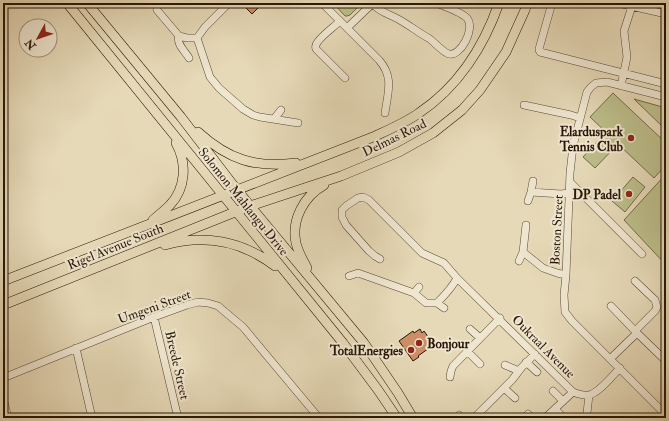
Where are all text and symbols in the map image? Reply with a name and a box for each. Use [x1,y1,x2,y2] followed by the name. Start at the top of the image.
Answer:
[18,18,58,58] north arrow
[22,35,40,53] text: N
[360,115,430,160] street label: Delmas Road
[559,124,624,155] place label: Elarduspark Tennis Club
[626,133,636,143] marker: Elarduspark Tennis Club
[195,144,292,259] street label: Solomon Mahlangu Drive
[572,187,622,203] place label: DP Padel
[624,189,634,199] marker: DP Padel
[547,194,567,266] street label: Boston Street
[65,220,166,273] street label: Rigel Avenue South
[116,286,193,328] street label: Umgeni Street
[508,312,579,382] street label: Oukraal Avenue
[161,329,193,401] street label: Breede Street
[427,336,470,352] place label: Bonjour
[414,338,424,348] marker: Bonjour
[329,343,404,360] place label: TotalEnergies
[406,345,416,355] marker: TotalEnergies

